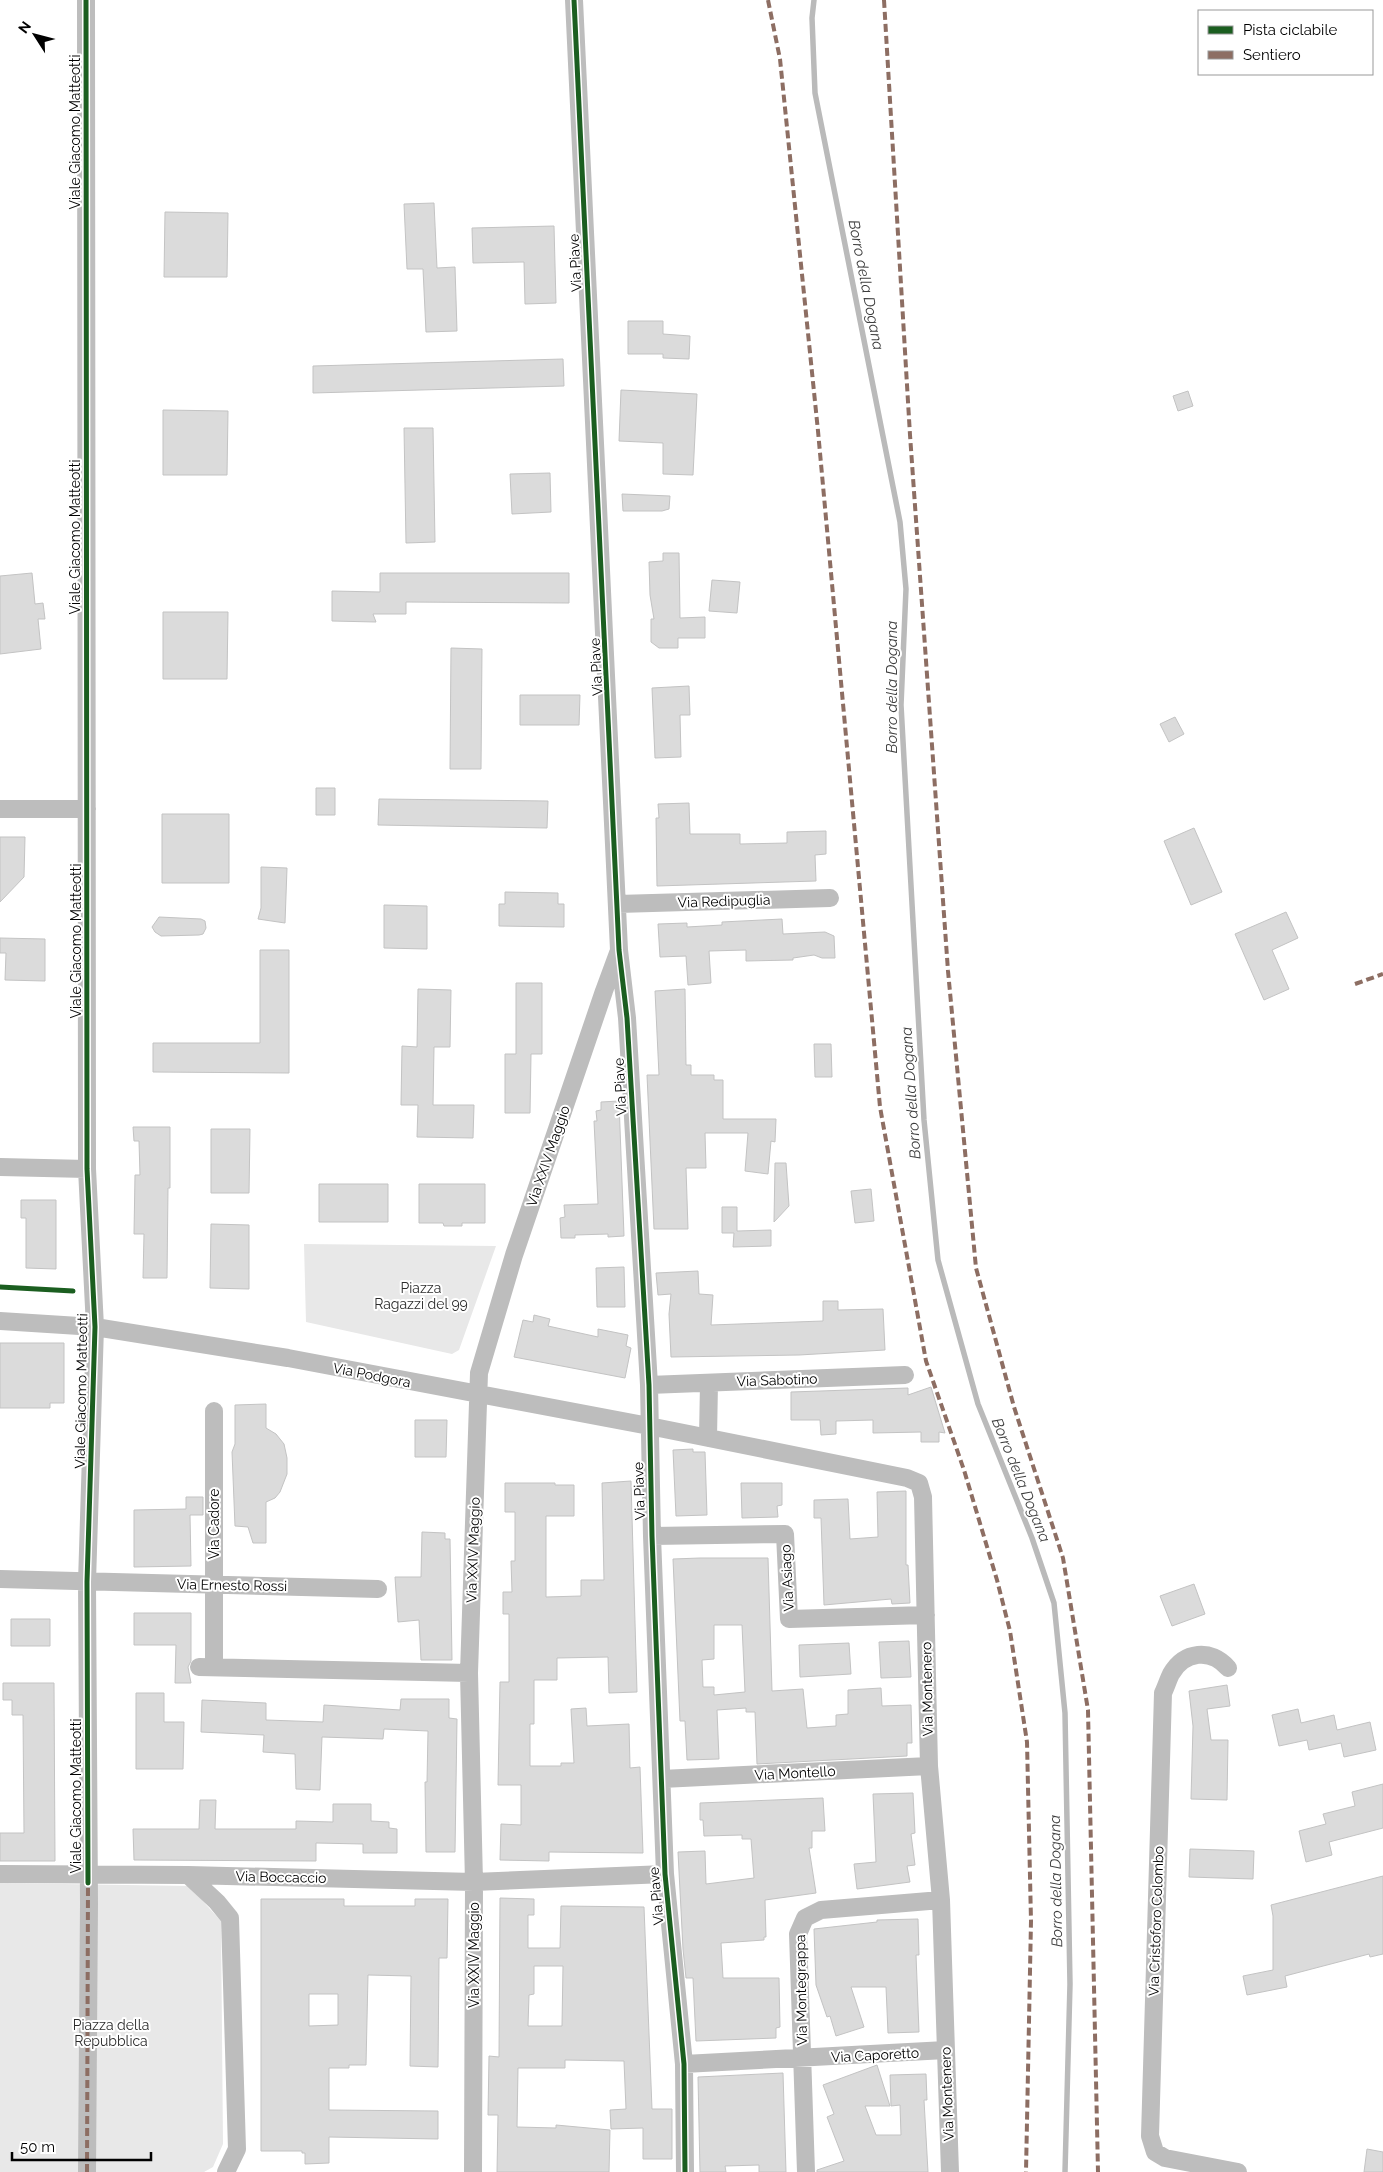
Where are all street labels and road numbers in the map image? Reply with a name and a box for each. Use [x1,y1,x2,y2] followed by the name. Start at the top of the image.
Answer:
[67,54,83,210] street label: Viale Giacomo Matteotti
[565,233,585,293] street label: Via Piave
[67,459,83,615] street label: Viale Giacomo Matteotti
[586,637,606,697] street label: Via Piave
[68,863,84,1019] street label: Viale Giacomo Matteotti
[677,891,771,911] street label: Via Redipuglia
[610,1057,630,1117] street label: Via Piave
[523,1103,573,1209] street label: Via XXIV Maggio
[72,1313,90,1469] street label: Viale Giacomo Matteotti
[332,1360,412,1390] street label: Via Podgora
[736,1371,818,1389] street label: Via Sabotino
[630,1462,648,1520] street label: Via Piave
[206,1489,222,1559] street label: Via Cadore
[463,1497,483,1603] street label: Via XXIV Maggio
[777,1544,797,1612] street label: Via Asiago
[177,1576,287,1594] street label: Via Ernesto Rossi
[918,1642,936,1736] street label: Via Montenero
[68,1718,84,1874] street label: Viale Giacomo Matteotti
[754,1763,836,1783] street label: Via Montello
[1145,1846,1167,1996] street label: Via Cristoforo Colombo
[645,1866,667,1926] street label: Via Piave
[235,1868,327,1886] street label: Via Boccaccio
[466,1902,482,2008] street label: Via XXIV Maggio
[792,1934,810,2046] street label: Via Montegrappa
[830,2045,920,2065] street label: Via Caporetto
[937,2046,957,2142] street label: Via Montenero

